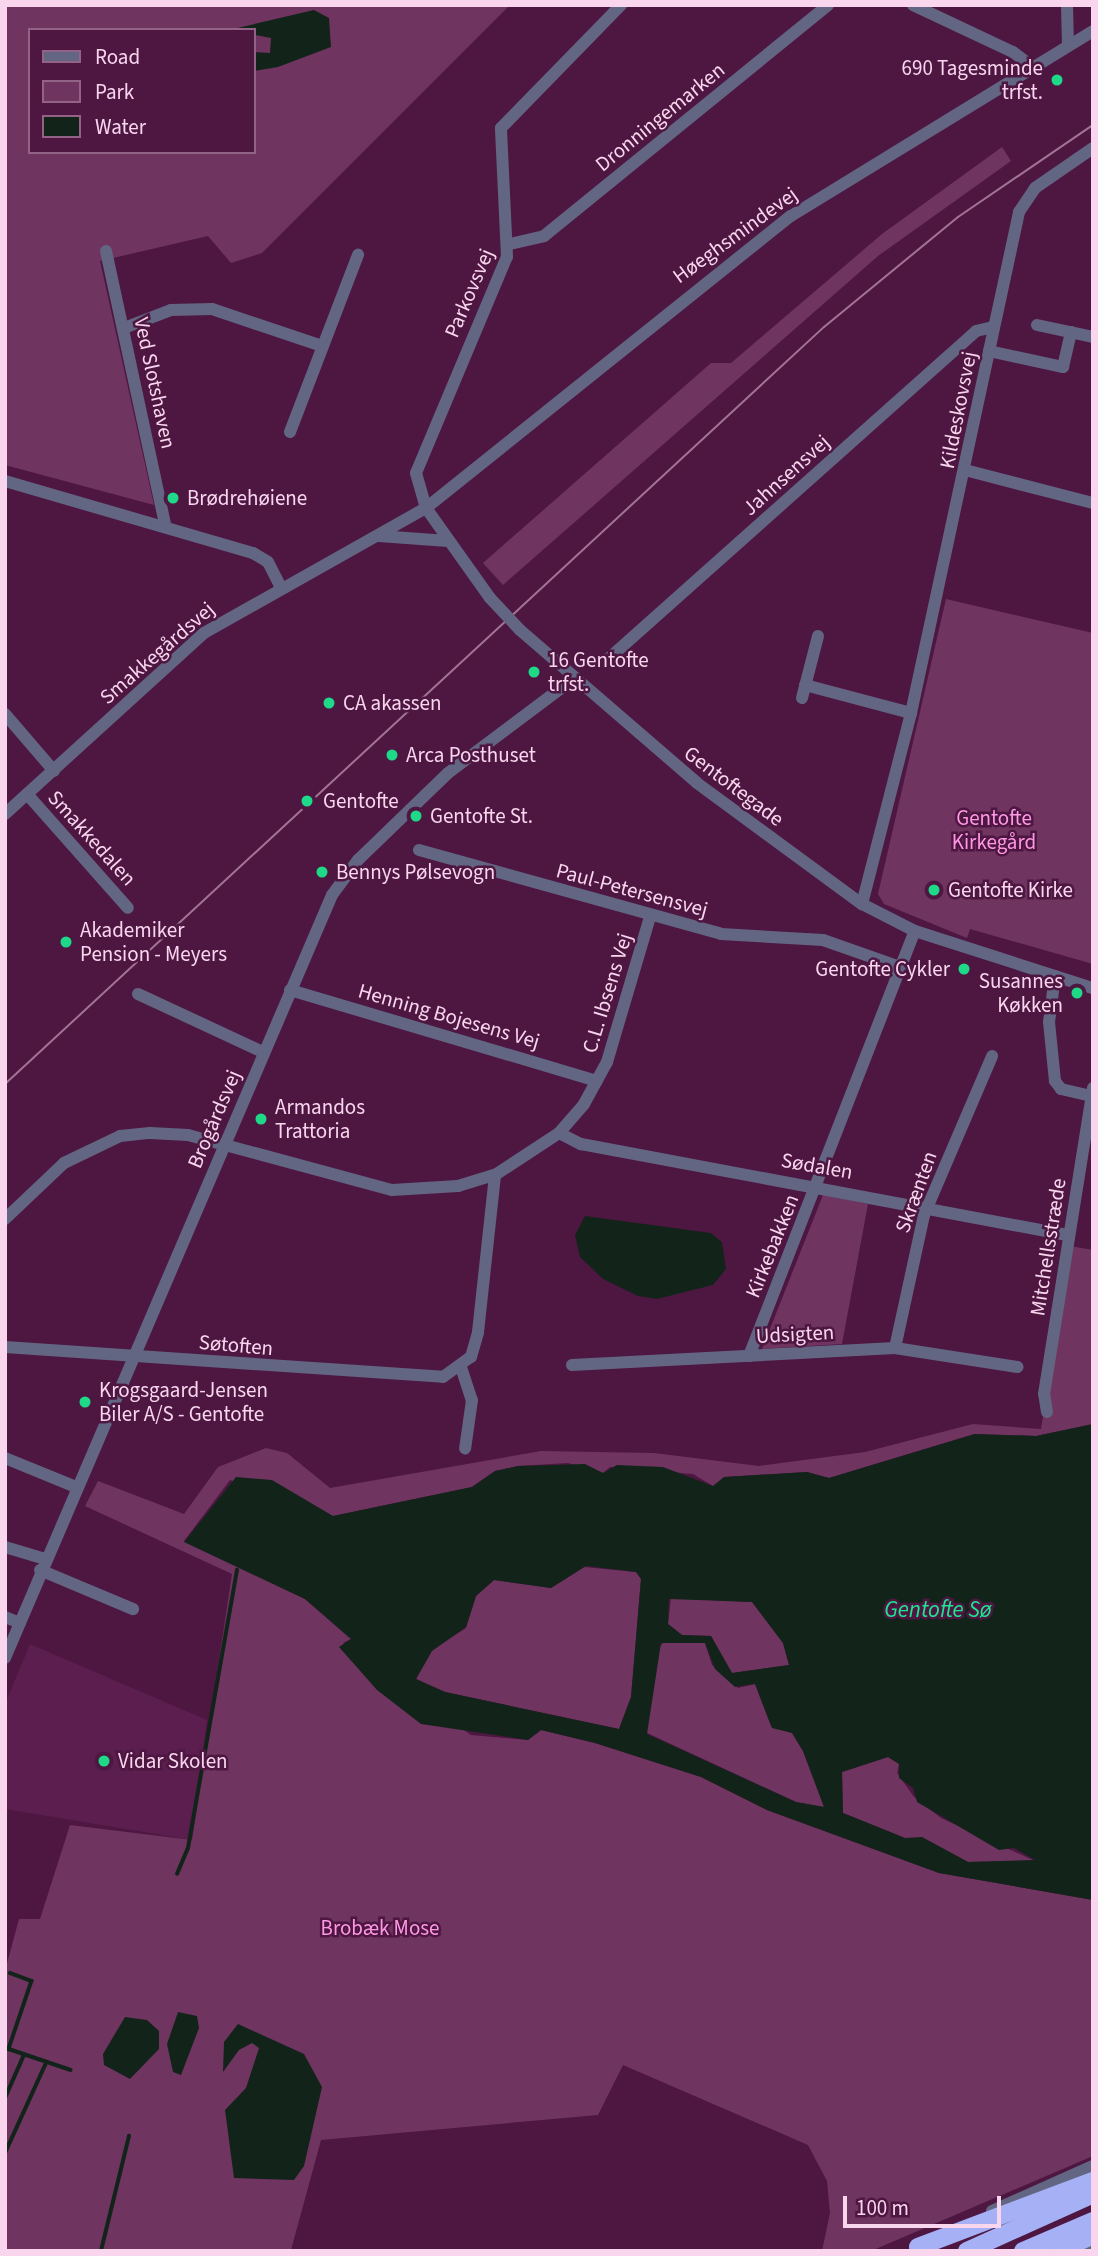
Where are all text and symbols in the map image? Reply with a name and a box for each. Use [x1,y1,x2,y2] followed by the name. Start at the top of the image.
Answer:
[28,28,256,154] legend
[95,42,140,72] text: Road
[902,55,1043,105] place label: 690 Tagesminde trfst.
[590,57,730,177] street label: Dronningemarken
[1049,72,1065,88] marker: 690 Tagesminde trfst.
[95,77,134,107] text: Park
[95,112,146,142] text: Water
[668,181,802,289] street label: Høeghsmindevej
[439,245,499,341] street label: Parkovsvej
[129,315,181,451] street label: Ved Slotshaven
[934,349,982,471] street label: Kildeskovsvej
[737,429,835,521] street label: Jahnsensvej
[187,485,307,511] place label: Brødrehøiene
[165,490,181,506] marker: Brødrehøiene
[95,596,219,710] street label: Smakkegårdsvej
[548,647,649,697] place label: 16 Gentofte trfst.
[526,664,542,680] marker: 16 Gentofte trfst.
[343,690,441,716] place label: CA akassen
[321,695,337,711] marker: CA akassen
[679,740,789,832] street label: Gentoftegade
[406,742,536,768] place label: Arca Posthuset
[384,747,400,763] marker: Arca Posthuset
[43,785,141,891] street label: Smakkedalen
[323,788,399,814] place label: Gentofte
[297,791,317,811] marker: Gentofte
[430,803,533,829] place label: Gentofte St.
[952,805,1036,855] park label: Gentofte Kirkegård
[408,808,424,824] marker: Gentofte St.
[554,858,710,922] street label: Paul-Petersensvej
[336,859,495,885] place label: Bennys Pølsevogn
[314,864,330,880] marker: Bennys Pølsevogn
[948,877,1073,903] place label: Gentofte Kirke
[926,882,942,898] marker: Gentofte Kirke
[80,917,227,967] place label: Akademiker Pension - Meyers
[577,930,637,1056] street label: C.L. Ibsens Vej
[58,934,74,950] marker: Akademiker Pension - Meyers
[815,956,950,982] place label: Gentofte Cykler
[956,961,972,977] marker: Gentofte Cykler
[979,968,1063,1018] place label: Susannes Køkken
[355,978,543,1054] street label: Henning Bojesens Vej
[1069,985,1085,1001] marker: Susannes Køkken
[182,1066,246,1172] street label: Brogårdsvej
[275,1094,365,1144] place label: Armandos Trattoria
[253,1111,269,1127] marker: Armandos Trattoria
[779,1147,855,1185] street label: Sødalen
[890,1148,942,1236] street label: Skrænten
[1025,1176,1071,1318] street label: Mitchellsstræde
[740,1191,804,1301] street label: Kirkebakken
[755,1319,835,1349] street label: Udsigten
[198,1329,274,1361] street label: Søtoften
[99,1377,268,1427] place label: Krogsgaard-Jensen Biler A/S - Gentofte
[77,1394,93,1410] marker: Krogsgaard-Jensen Biler A/S - Gentofte
[884,1596,992,1624] water label: Gentofte Sø
[118,1748,228,1774] place label: Vidar Skolen
[96,1753,112,1769] marker: Vidar Skolen
[321,1915,439,1941] park label: Brobæk Mose
[846,2182,1004,2226] scale bar
[856,2193,909,2223] text: 100 m

